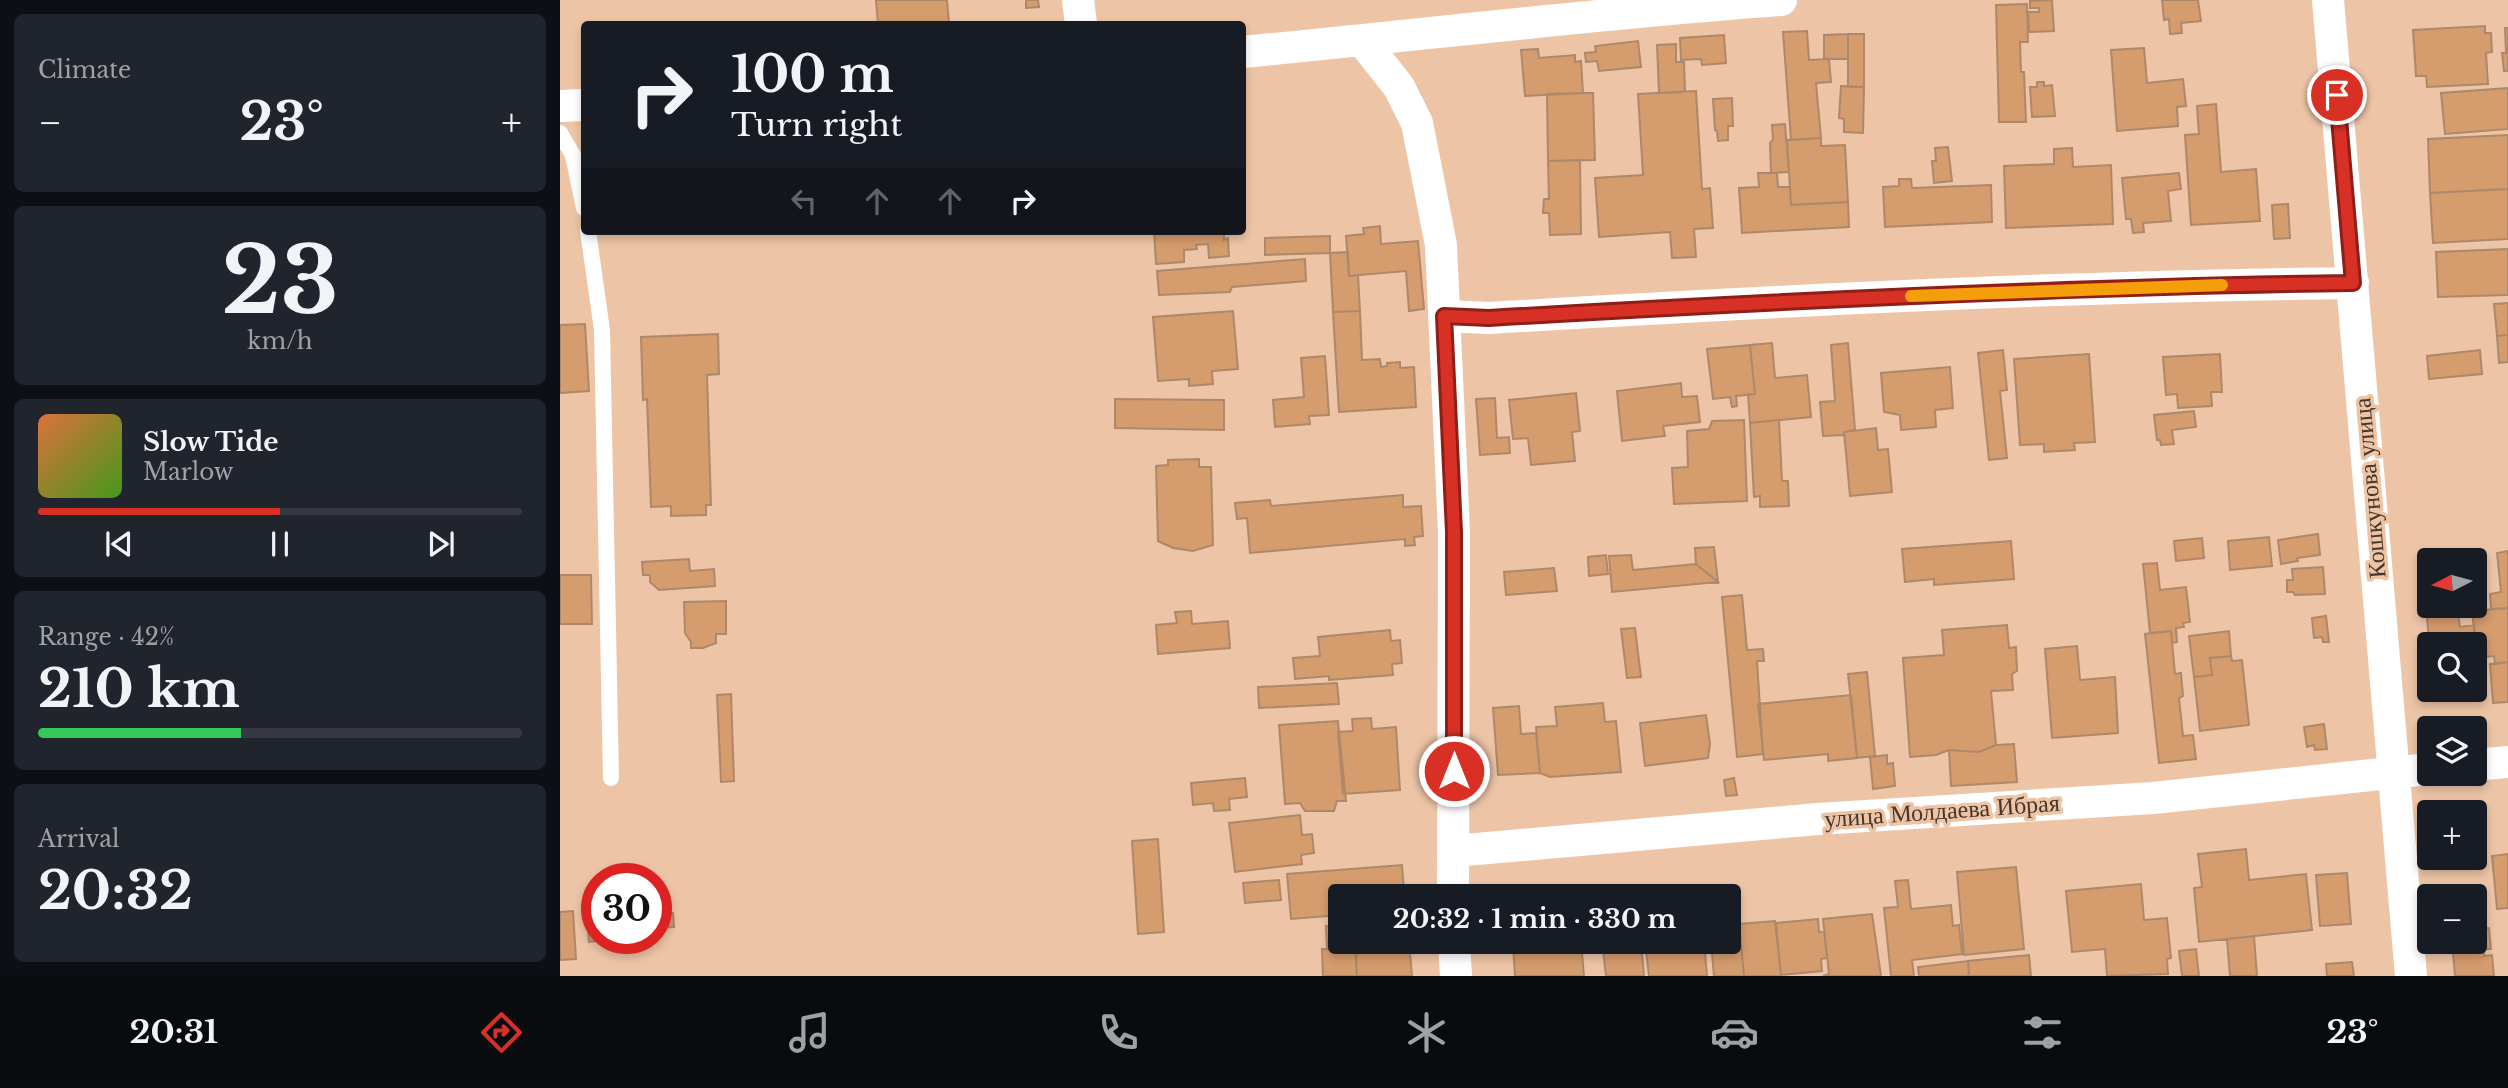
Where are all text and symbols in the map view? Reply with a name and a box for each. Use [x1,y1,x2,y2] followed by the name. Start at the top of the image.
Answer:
[731,44,894,105] text: 100 m
[616,49,707,140] icon: right
[38,56,131,84] text: Climate
[2307,65,2367,125] pin
[2318,76,2356,114] icon: arrive
[239,90,324,154] text: 23°
[38,99,62,146] text: −
[501,99,522,146] text: +
[731,105,902,145] text: Turn right
[785,182,823,220] icon: left
[858,182,896,220] icon: ahead
[931,182,969,220] icon: ahead
[1004,182,1042,220] icon: right
[221,225,339,338] text: 23
[247,327,313,355] text: km/h
[2347,396,2392,580] street label: Кошкунова улица
[143,426,279,458] text: Slow Tide
[143,458,233,486] text: Marlow
[100,525,138,563] icon: previous
[261,525,299,563] icon: pause
[422,525,460,563] icon: next
[2417,548,2487,618] north arrow
[2417,548,2487,954] map controls
[38,623,174,651] text: Range · 42%
[2417,632,2487,702] button: search
[38,657,240,721] text: 210 km
[2417,716,2487,786] button: layers
[1417,734,1491,808] position arrow
[1823,788,2061,833] street label: улица Молдаева Ибрая
[2417,800,2487,870] button: +
[38,825,119,853] text: Arrival
[38,859,193,923] text: 20:32
[581,863,672,954] speed limit sign: 30
[2417,884,2487,954] button: −
[1393,903,1676,935] text: 20:32 · 1 min · 330 m
[477,1008,526,1057] icon: directions
[785,1008,834,1057] icon: music
[1094,1008,1143,1057] icon: phone
[1402,1008,1451,1057] icon: climate
[1710,1008,1759,1057] icon: car
[2018,1008,2067,1057] icon: filters
[130,1012,218,1052] text: 20:31
[2326,1012,2378,1052] text: 23°

